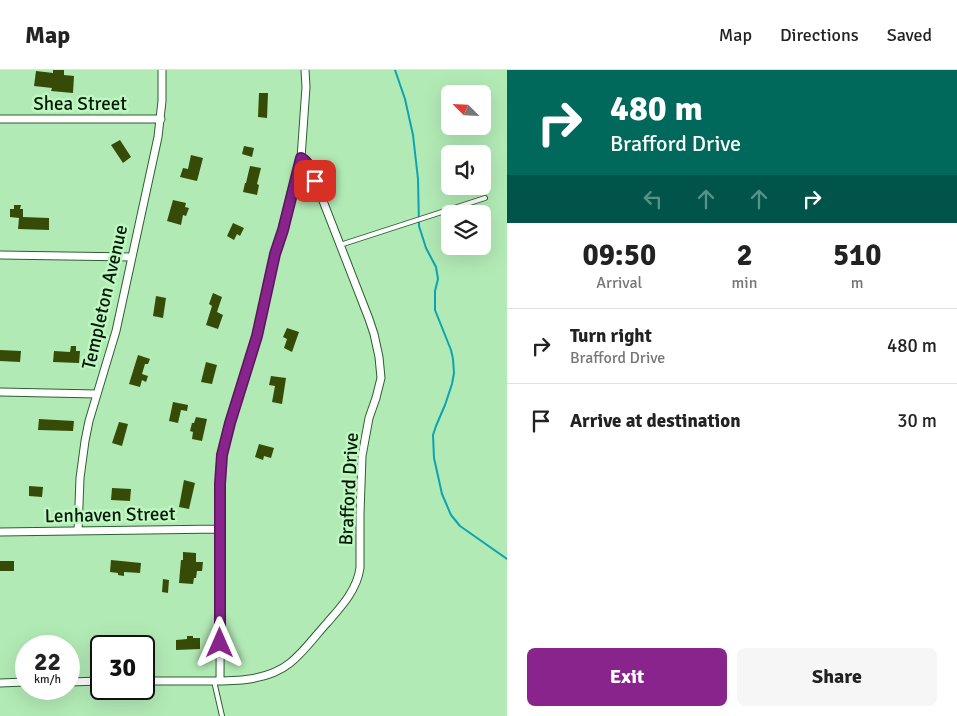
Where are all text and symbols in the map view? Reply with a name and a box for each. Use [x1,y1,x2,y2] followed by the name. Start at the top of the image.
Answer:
[25,20,70,50] text: Map
[719,24,752,46] text: Map
[780,24,859,46] text: Directions
[887,24,932,46] text: Saved
[441,85,491,135] north arrow
[441,85,491,255] map controls
[610,87,703,130] text: 480 m
[527,90,592,155] icon: right
[33,92,127,116] street label: Shea Street
[610,130,741,157] text: Brafford Drive
[441,145,491,195] button: sound
[294,160,336,202] pin
[301,167,329,195] icon: arrive
[639,185,667,213] icon: left
[692,185,720,213] icon: ahead
[745,185,773,213] icon: ahead
[798,185,826,213] icon: right
[441,205,491,255] button: layers
[77,223,133,372] street label: Templeton Avenue
[582,237,656,274] text: 09:50
[736,237,753,274] text: 2
[833,237,881,274] text: 510
[596,273,642,293] text: Arrival
[732,273,757,293] text: min
[851,273,864,293] text: m
[570,324,652,348] text: Turn right
[527,332,555,360] icon: right
[887,334,937,358] text: 480 m
[570,348,665,368] text: Brafford Drive
[527,407,555,435] icon: arrive
[570,409,741,433] text: Arrive at destination
[897,409,937,433] text: 30 m
[334,432,364,546] street label: Brafford Drive
[44,502,176,528] street label: Lenhaven Street
[193,616,245,668] position arrow
[90,635,155,700] speed limit sign: 30
[34,646,61,677] text: 22
[527,648,727,706] button: Exit
[737,648,937,706] button: Share
[34,672,61,687] text: km/h

